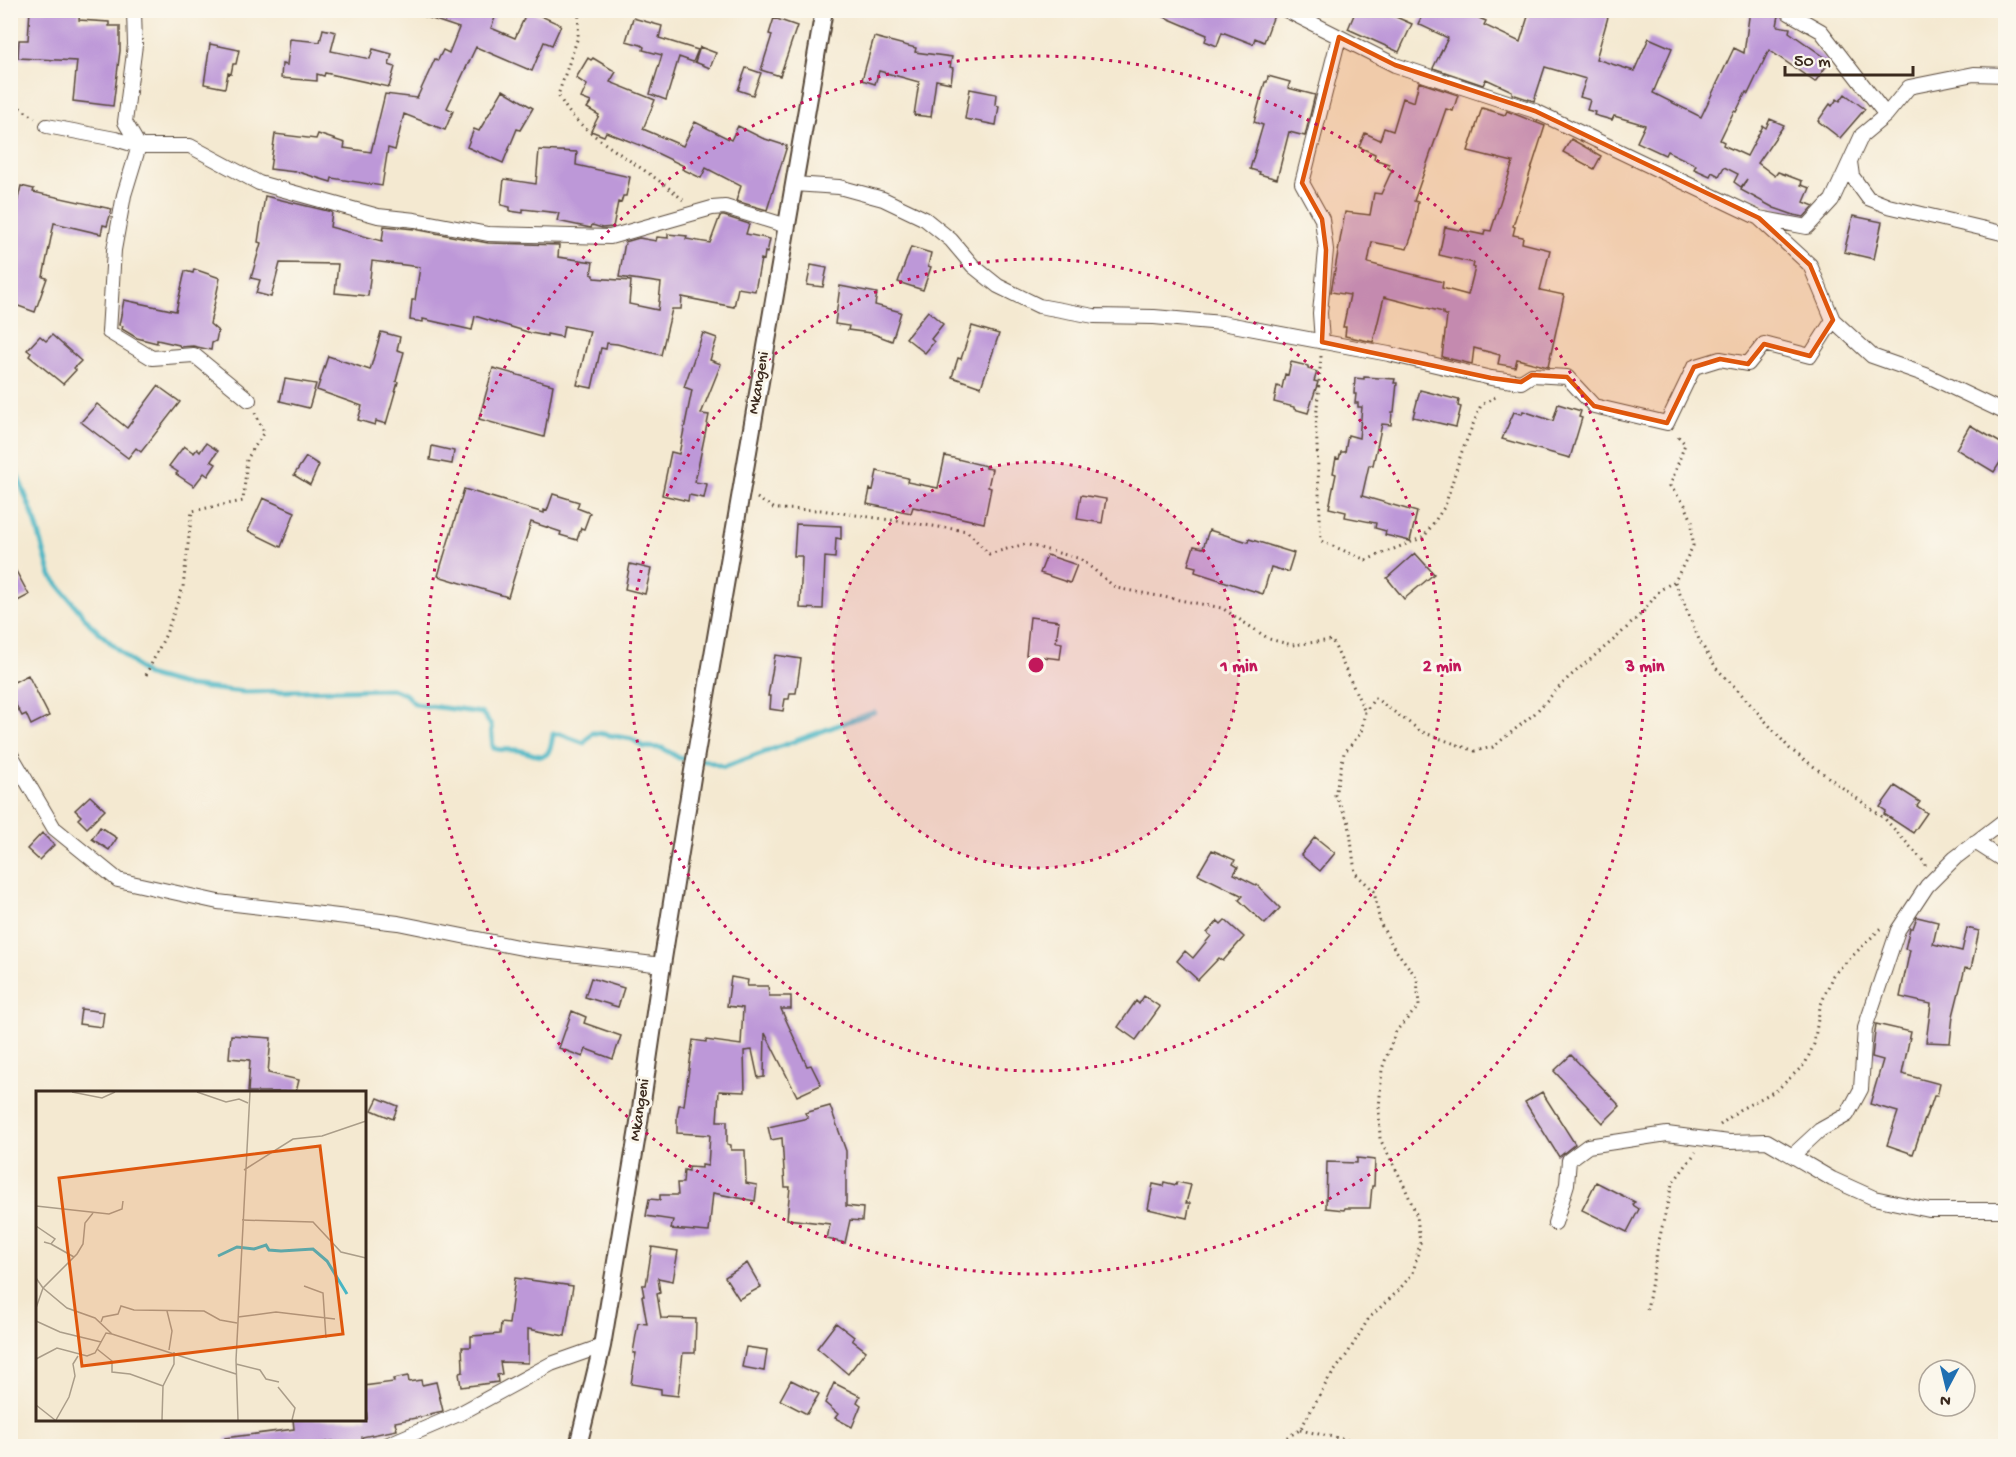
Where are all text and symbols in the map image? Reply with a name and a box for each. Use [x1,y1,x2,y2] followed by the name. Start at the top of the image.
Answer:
[1785,39,1912,77] scale bar
[1794,52,1831,73] text: 50 m
[745,350,775,416] street label: Mkangeni
[1026,655,1046,675] centre of rings
[1220,657,1258,678] text: 1 min
[1423,657,1462,678] text: 2 min
[1625,657,1665,678] text: 3 min
[627,1077,655,1143] street label: Mkangeni
[36,1091,366,1421] inset map
[1917,1358,1977,1418] north arrow
[1939,1389,1952,1409] text: N

